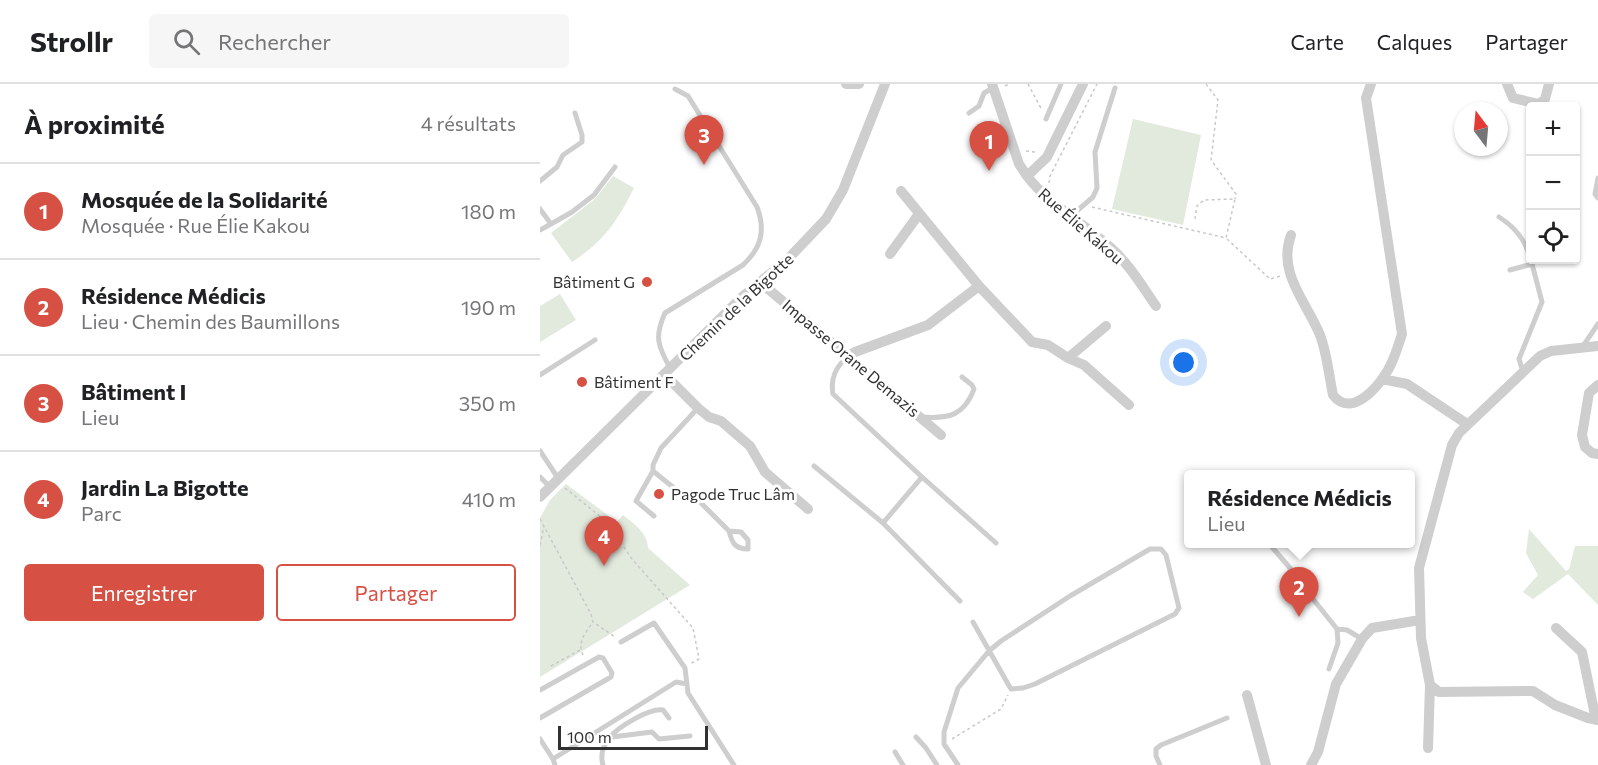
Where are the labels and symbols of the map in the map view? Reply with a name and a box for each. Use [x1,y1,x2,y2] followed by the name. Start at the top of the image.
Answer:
[1454,102,1508,156] north arrow
[684,116,724,165] pin: 3
[970,122,1008,171] pin: 1
[1035,184,1128,268] street label: Rue Élie Kakou
[675,249,797,364] street label: Chemin de la Bigotte
[553,272,635,291] place label: Bâtiment G
[640,275,654,289] marker: Bâtiment G
[779,295,924,420] street label: Impasse Orane Demazis
[1169,348,1198,377] your location
[594,372,674,391] place label: Bâtiment F
[575,375,589,389] marker: Bâtiment F
[671,484,795,503] place label: Pagode Truc Lâm
[652,487,666,501] marker: Pagode Truc Lâm
[584,516,624,566] pin: 4
[1280,568,1318,617] pin: 2
[558,723,708,750] scale bar

